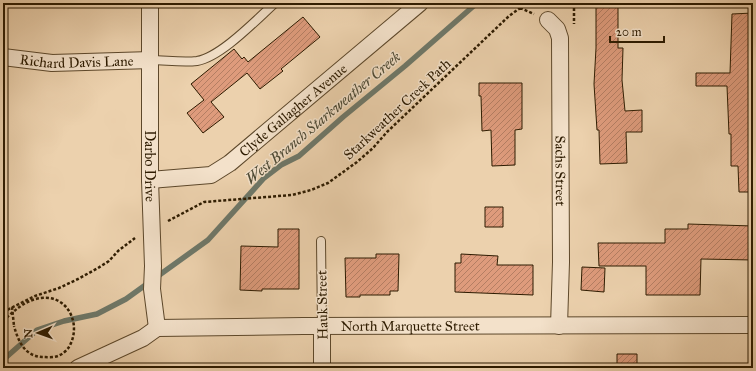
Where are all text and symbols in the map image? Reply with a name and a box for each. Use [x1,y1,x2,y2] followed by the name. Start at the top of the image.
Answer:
[610,18,664,44] scale bar
[616,25,642,39] text: 20 m
[242,48,404,188] water label: West Branch Starkweather Creek
[19,51,134,72] street label: Richard Davis Lane
[340,55,455,163] street label: Starkweather Creek Path
[236,60,351,161] street label: Clyde Gallagher Avenue
[141,130,159,202] street label: Darbo Drive
[551,135,569,206] street label: Sachs Street
[313,270,332,340] street label: Hauk Street
[18,313,58,353] north arrow
[341,318,480,336] street label: North Marquette Street
[22,328,35,338] text: N

